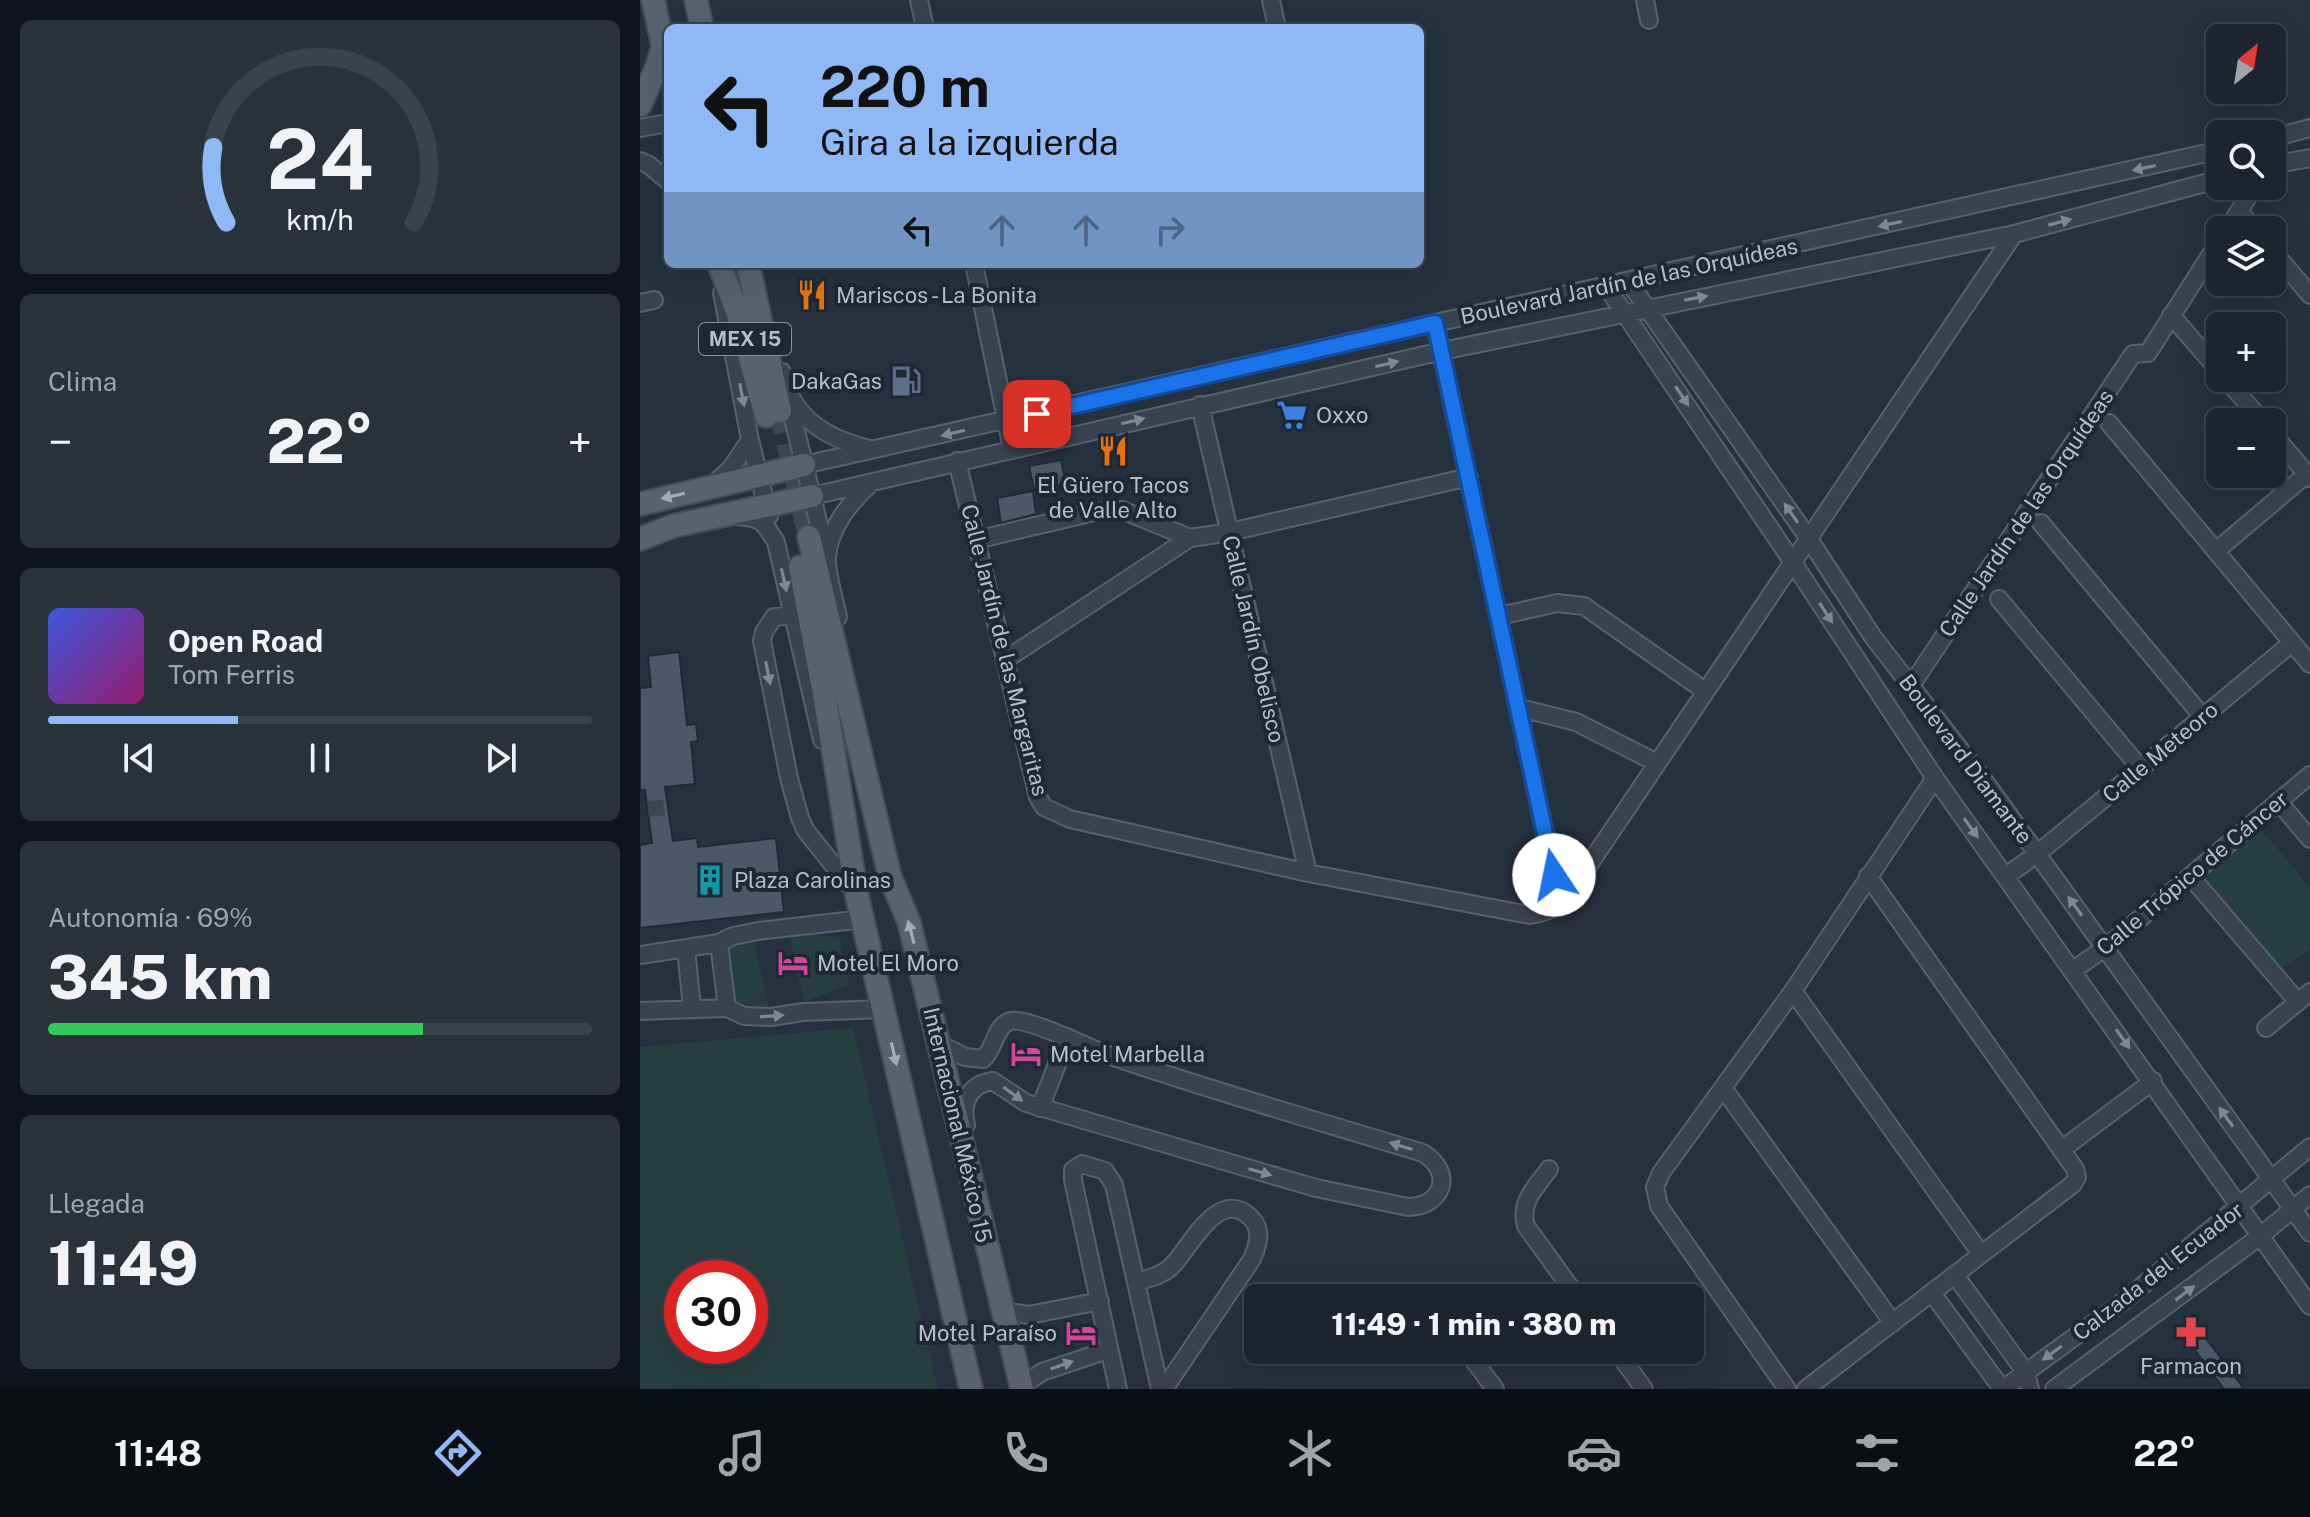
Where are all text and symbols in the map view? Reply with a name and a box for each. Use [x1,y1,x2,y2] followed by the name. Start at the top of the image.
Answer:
[2206,24,2286,104] north arrow
[2206,24,2286,488] map controls
[820,54,990,120] text: 220 m
[688,56,792,160] icon: left
[266,109,374,207] text: 24
[2206,120,2286,200] button: search
[820,121,1119,163] text: Gira a la izquierda
[2131,162,2156,175] one-way arrow
[286,203,354,236] text: km/h
[896,208,940,252] icon: left
[980,208,1024,252] icon: ahead
[1064,208,1108,252] icon: ahead
[1148,208,1192,252] icon: right
[2047,215,2072,227] one-way arrow
[2206,216,2286,296] button: layers
[1877,218,1902,231] one-way arrow
[1458,233,1800,329] street label: Boulevard Jardín de las Orquídeas
[795,278,829,312] restaurant icon: Mariscos - La Bonita
[836,282,1037,308] place label: Mariscos - La Bonita
[1683,291,1708,304] one-way arrow
[2206,312,2286,392] button: +
[699,323,791,355] road number: MEX 15
[1374,357,1399,370] one-way arrow
[889,364,923,398] fuel station icon: DakaGas
[48,366,117,397] text: Clima
[791,368,882,394] place label: DakaGas
[1003,380,1071,448] pin
[737,383,749,408] one-way arrow
[1933,384,2119,642] street label: Calle Jardín de las Orquídeas
[1674,386,1689,407] one-way arrow
[1015,392,1059,436] icon: arrive
[1275,398,1309,432] supermarket icon: Oxxo
[1316,402,1368,428] place label: Oxxo
[266,406,374,477] text: 22°
[2206,408,2286,488] button: −
[1121,414,1146,427] one-way arrow
[48,416,72,468] text: −
[568,416,592,468] text: +
[940,427,965,439] one-way arrow
[1096,434,1130,468] restaurant icon: El Güero Tacos de Valle Alto
[1037,472,1189,523] place label: El Güero Tacos de Valle Alto
[661,490,686,503] one-way arrow
[956,501,1054,799] street label: Calle Jardín de las Margaritas
[1784,503,1799,524] one-way arrow
[1217,533,1291,745] street label: Calle Jardín Obelisco
[778,568,791,593] one-way arrow
[1819,602,1834,623] one-way arrow
[168,623,323,659] text: Open Road
[168,659,295,690] text: Tom Ferris
[762,661,774,686] one-way arrow
[1894,669,2038,849] street label: Boulevard Diamante
[2097,696,2223,808] street label: Calle Meteoro
[117,736,161,780] icon: previous
[298,736,342,780] icon: pause
[479,736,523,780] icon: next
[2091,785,2293,961] street label: Calle Trópico de Cáncer
[1963,818,1978,839] one-way arrow
[1512,833,1596,917] position arrow
[693,863,727,897] building icon: Plaza Carolinas
[734,867,891,893] place label: Plaza Carolinas
[2067,895,2083,916] one-way arrow
[48,902,253,933] text: Autonomía · 69%
[905,920,917,945] one-way arrow
[48,942,272,1013] text: 345 km
[776,946,810,980] hotel icon: Motel El Moro
[817,950,959,976] place label: Motel El Moro
[918,1005,998,1245] street label: Internacional México 15
[760,1009,785,1022] one-way arrow
[2115,1029,2130,1050] one-way arrow
[1009,1037,1043,1071] hotel icon: Motel Marbella
[1050,1041,1205,1067] place label: Motel Marbella
[888,1042,900,1067] one-way arrow
[1003,1086,1023,1102] one-way arrow
[2219,1106,2235,1127] one-way arrow
[1388,1139,1412,1152] one-way arrow
[1249,1166,1273,1179] one-way arrow
[48,1188,145,1219] text: Llegada
[2068,1196,2248,1346] street label: Calzada del Ecuador
[48,1228,198,1299] text: 11:49
[664,1260,768,1364] speed limit sign: 30
[2174,1286,2195,1301] one-way arrow
[1331,1306,1617,1342] text: 11:49 · 1 min · 380 m
[2174,1315,2208,1349] pharmacy icon: Farmacon
[1064,1316,1098,1350] hotel icon: Motel Paraíso
[918,1320,1057,1346] place label: Motel Paraíso
[2042,1345,2063,1361] one-way arrow
[2140,1353,2242,1379] place label: Farmacon
[1050,1359,1074,1371] one-way arrow
[430,1425,486,1481] icon: directions
[714,1425,770,1481] icon: music
[998,1425,1054,1481] icon: phone
[1282,1425,1338,1481] icon: climate
[1566,1425,1622,1481] icon: car
[1849,1425,1905,1481] icon: filters
[114,1432,202,1474] text: 11:48
[2133,1432,2196,1474] text: 22°

